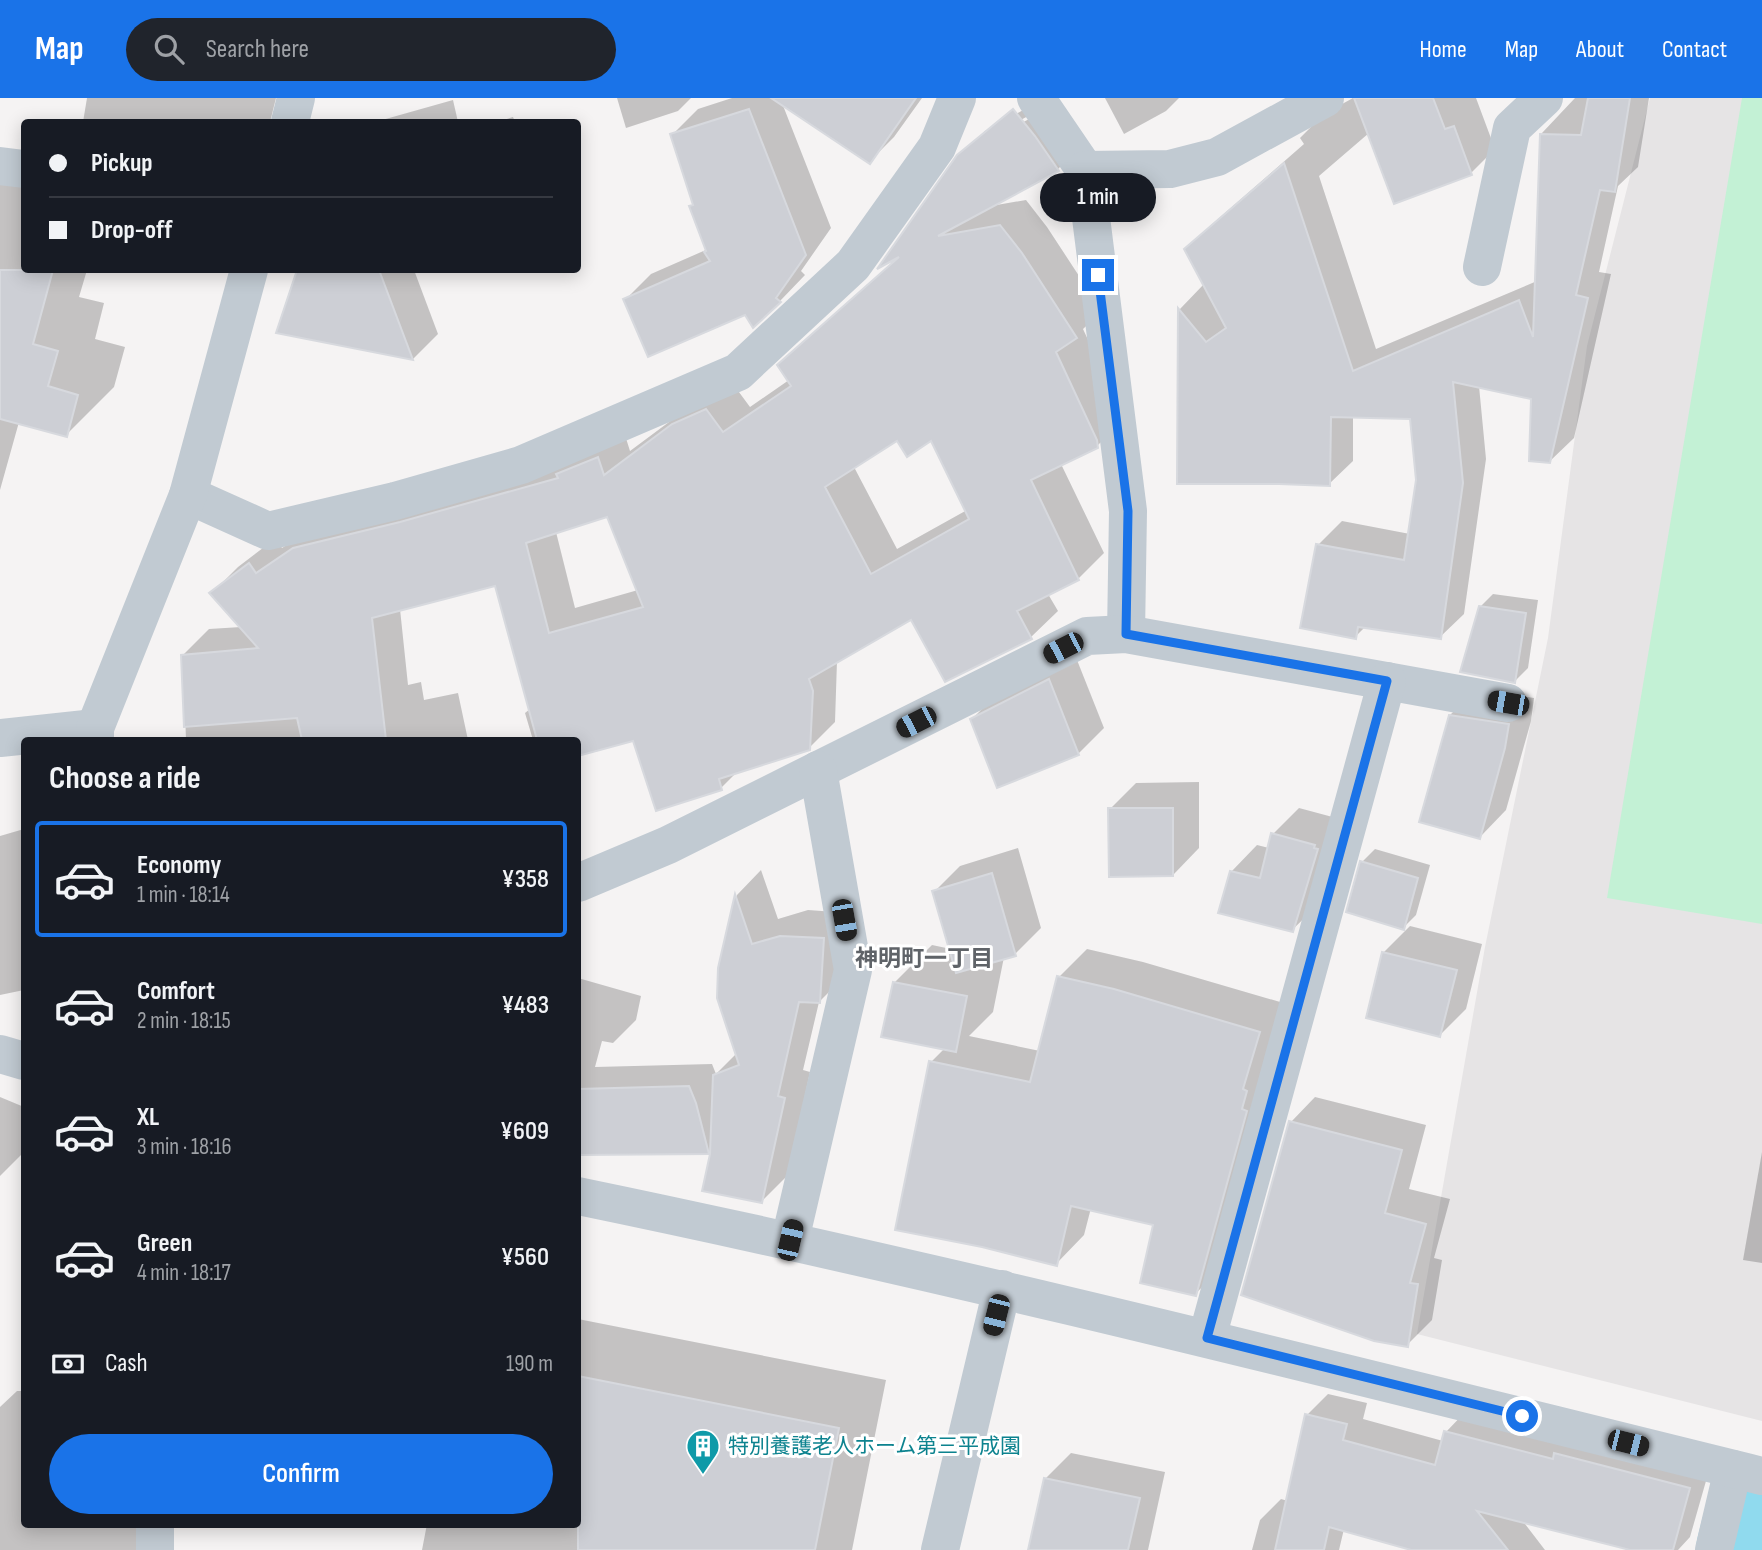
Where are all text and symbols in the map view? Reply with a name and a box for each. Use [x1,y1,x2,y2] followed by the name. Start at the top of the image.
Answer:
[126,18,616,81] search box
[35,29,84,69] text: Map
[150,30,188,68] icon: search
[206,34,309,65] text: Search here
[1419,35,1467,64] text: Home
[1505,35,1538,64] text: Map
[1576,35,1624,64] text: About
[1662,35,1727,64] text: Contact
[91,148,153,179] text: Pickup
[1040,174,1156,222] callout: 1 min
[1077,183,1119,211] text: 1 min
[91,215,172,246] text: Drop-off
[1082,259,1114,291] route end
[1040,629,1087,667] car
[1486,689,1531,717] car
[893,703,940,741] car
[49,759,201,798] text: Choose a ride
[53,848,116,911] icon: car
[137,850,221,881] text: Economy
[502,864,549,895] text: ¥358
[137,881,230,909] text: 1 min · 18:14
[831,897,858,943] car
[855,945,993,973] district label: 神明町一丁目
[53,974,116,1037] icon: car
[137,976,215,1007] text: Comfort
[501,990,549,1021] text: ¥483
[137,1007,231,1035] text: 2 min · 18:15
[53,1100,116,1163] icon: car
[137,1102,159,1133] text: XL
[500,1116,549,1147] text: ¥609
[137,1133,232,1161] text: 3 min · 18:16
[776,1217,805,1263] car
[53,1226,116,1289] icon: car
[137,1228,192,1259] text: Green
[501,1242,549,1273] text: ¥560
[137,1259,231,1287] text: 4 min · 18:17
[981,1292,1012,1338] car
[49,1345,87,1383] icon: cash
[105,1348,148,1379] text: Cash
[506,1350,553,1378] text: 190 m
[1506,1400,1538,1432] route start
[684,1427,722,1476] building icon: 特別養護老人ホーム第三平成園
[1606,1428,1651,1458] car
[49,1434,553,1514] button: Confirm
[728,1434,1021,1459] place label: 特別養護老人ホーム第三平成園

